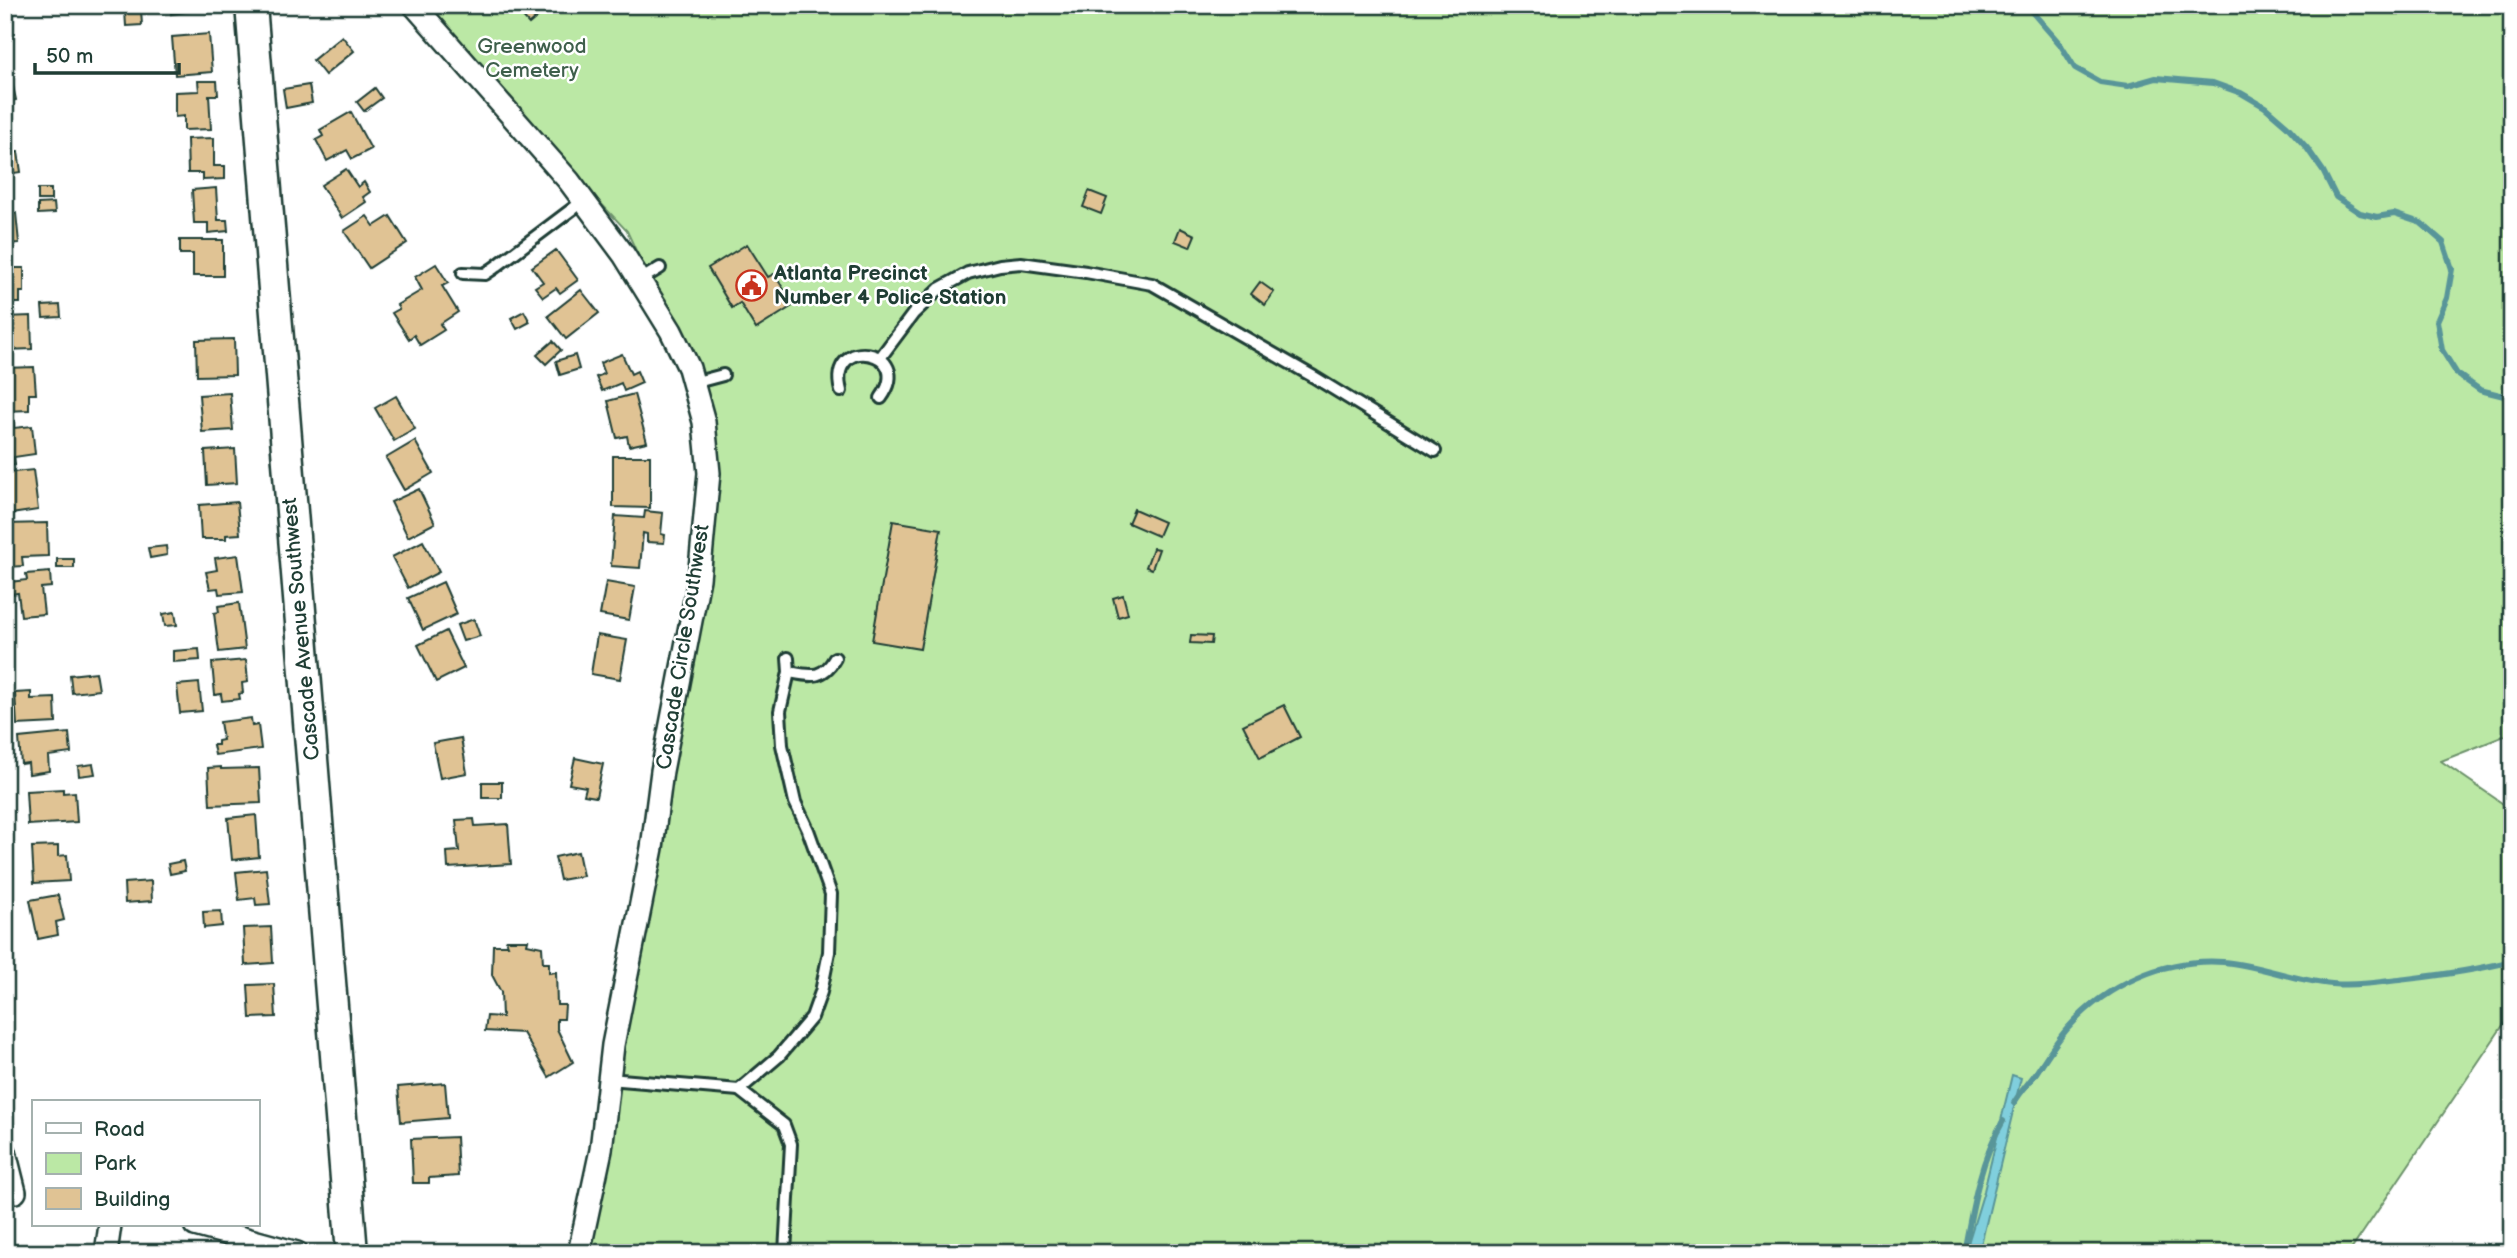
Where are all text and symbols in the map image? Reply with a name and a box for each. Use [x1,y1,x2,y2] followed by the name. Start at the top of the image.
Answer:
[35,32,178,76] scale bar
[477,34,587,83] park label: Greenwood Cemetery
[46,44,93,69] text: 50 m
[773,261,1006,310] place label: Atlanta Precinct Number 4 Police Station
[734,268,768,302] public building icon: Atlanta Precinct Number 4 Police Station
[277,496,325,761] street label: Cascade Avenue Southwest
[651,522,715,771] street label: Cascade Circle Southwest
[32,1100,259,1226] legend
[94,1117,145,1142] text: Road
[94,1151,137,1176] text: Park
[94,1187,170,1212] text: Building

